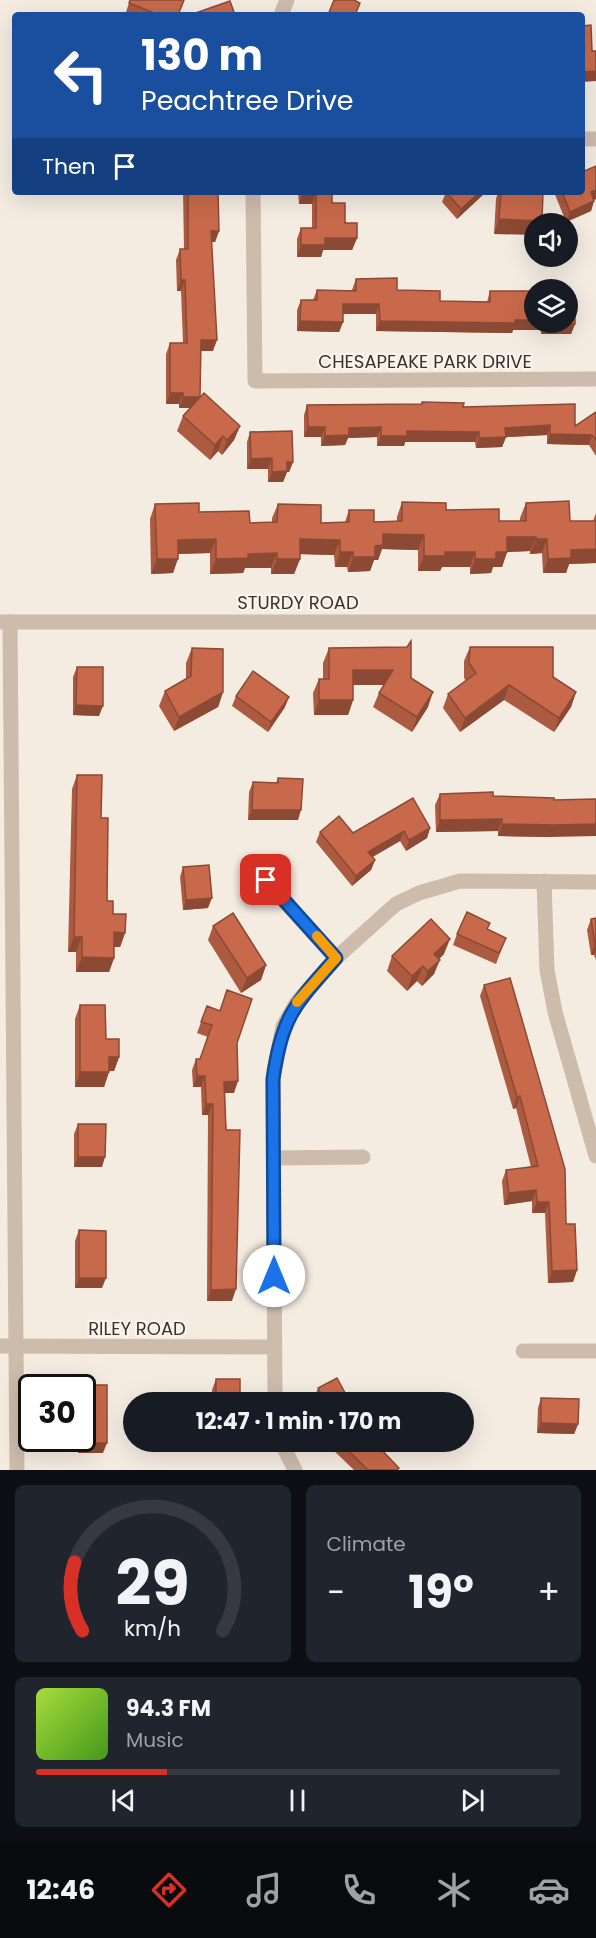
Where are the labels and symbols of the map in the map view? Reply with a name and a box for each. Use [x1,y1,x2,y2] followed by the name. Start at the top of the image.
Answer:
[318,349,532,374] street label: CHESAPEAKE PARK DRIVE
[237,590,359,615] street label: STURDY ROAD
[240,854,291,905] pin
[242,1244,306,1308] position arrow
[88,1316,186,1341] street label: RILEY ROAD
[18,1374,96,1452] speed limit sign: 30

